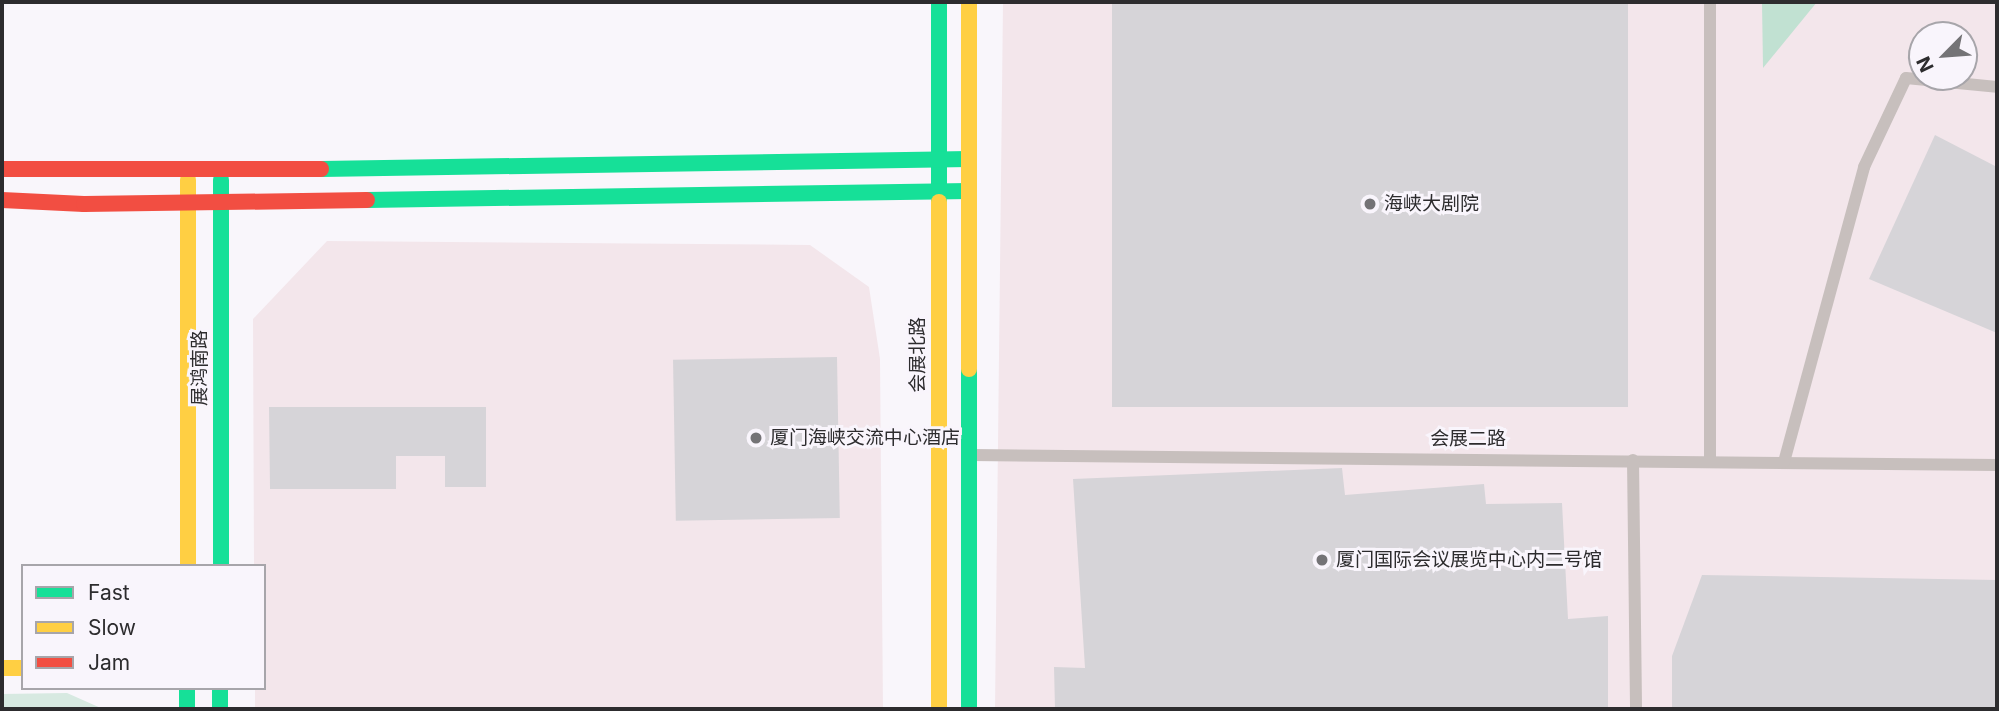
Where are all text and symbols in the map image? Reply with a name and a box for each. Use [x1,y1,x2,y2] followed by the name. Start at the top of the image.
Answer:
[1908,21,1978,91] north arrow
[1912,53,1939,76] text: N
[1384,193,1479,215] place label: 海峡大剧院
[1362,196,1378,212] marker: 海峡大剧院
[907,317,929,393] street label: 会展北路
[189,330,211,406] street label: 展鸿南路
[770,427,960,449] place label: 厦门海峡交流中心酒店
[1430,428,1506,450] street label: 会展二路
[748,430,764,446] marker: 厦门海峡交流中心酒店
[1336,549,1602,571] place label: 厦门国际会议展览中心内二号馆
[1314,552,1330,568] marker: 厦门国际会议展览中心内二号馆
[21,564,266,690] legend
[88,580,130,605] text: Fast
[88,615,136,640] text: Slow
[88,650,130,675] text: Jam

